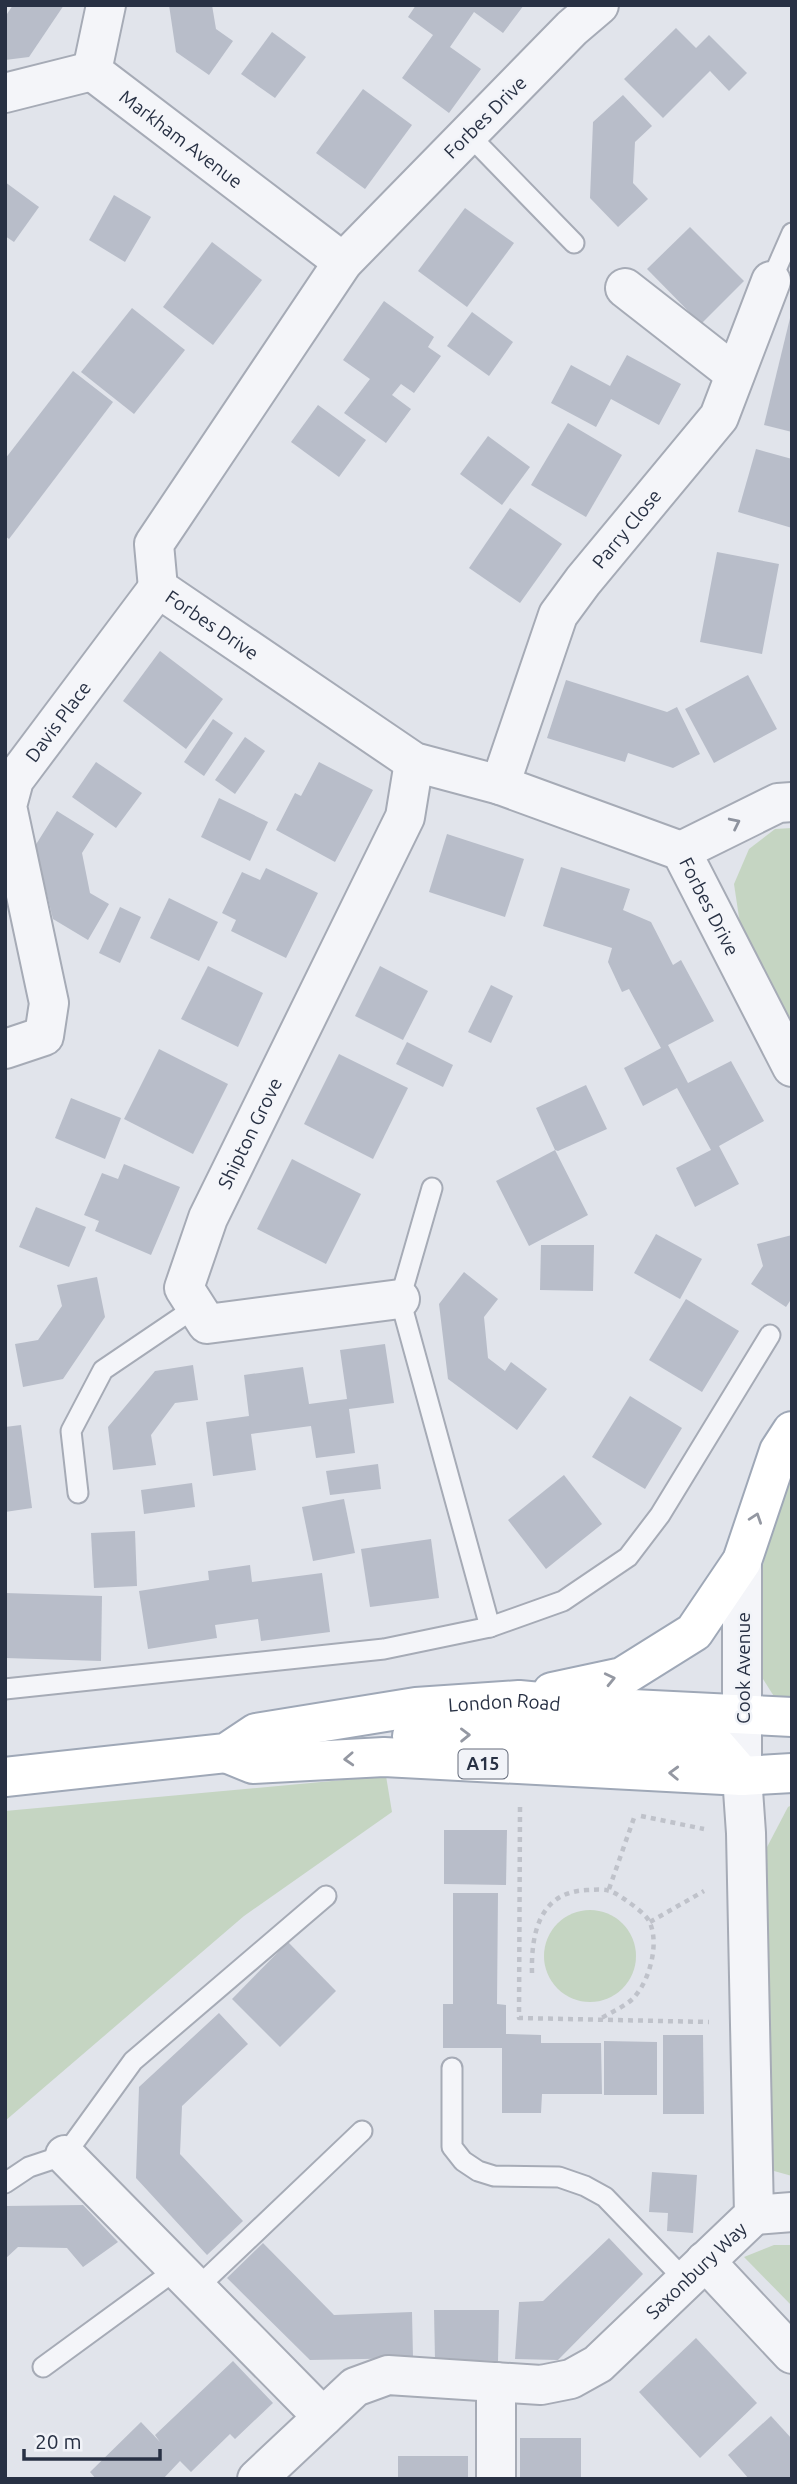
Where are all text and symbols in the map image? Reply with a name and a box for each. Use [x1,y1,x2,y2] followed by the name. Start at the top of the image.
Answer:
[439,71,531,163] street label: Forbes Drive
[115,85,247,193] street label: Markham Avenue
[587,485,666,572] street label: Parry Close
[162,585,263,664] street label: Forbes Drive
[21,677,95,766] street label: Davis Place
[728,818,740,832] one-way arrow
[675,854,744,959] street label: Forbes Drive
[213,1074,286,1192] street label: Shipton Grove
[748,1513,762,1525] one-way arrow
[732,1612,754,1724] street label: Cook Avenue
[604,1673,616,1688] one-way arrow
[447,1689,562,1716] street label: London Road
[460,1728,471,1743] one-way arrow
[458,1750,508,1778] road number: A15
[343,1752,354,1767] one-way arrow
[669,1766,680,1781] one-way arrow
[641,2217,751,2323] street label: Saxonbury Way
[24,2418,161,2462] scale bar
[35,2429,82,2453] text: 20 m

